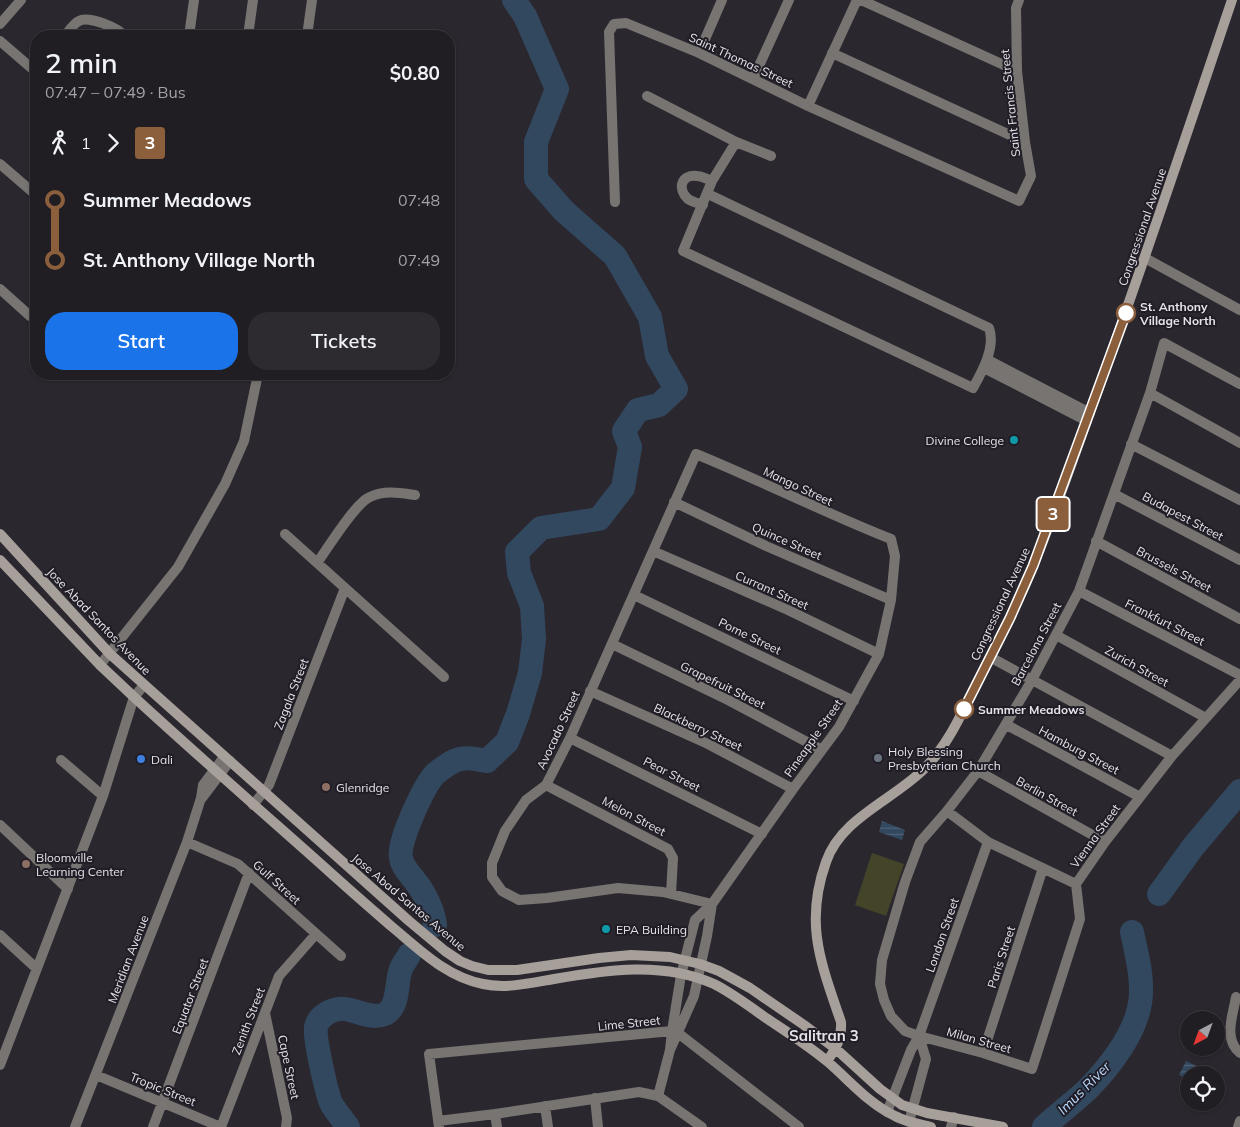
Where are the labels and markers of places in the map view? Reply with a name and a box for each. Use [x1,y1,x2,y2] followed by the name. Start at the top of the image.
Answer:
[1139,299,1216,328] place label: St. Anthony Village North
[1116,303,1136,323] marker: St. Anthony Village North
[926,433,1004,448] place label: Divine College
[1008,434,1020,446] marker: Divine College
[954,699,974,719] marker: Summer Meadows
[978,702,1084,717] place label: Summer Meadows
[888,744,1001,773] place label: Holy Blessing Presbyterian Church
[151,752,173,767] place label: Dali
[872,752,884,764] marker: Holy Blessing Presbyterian Church
[135,753,147,765] marker: Dali
[336,780,389,795] place label: Glenridge
[320,781,332,793] marker: Glenridge
[36,850,125,879] place label: Bloomville Learning Center
[20,858,32,870] marker: Bloomville Learning Center
[616,922,687,937] place label: EPA Building
[600,923,612,935] marker: EPA Building

